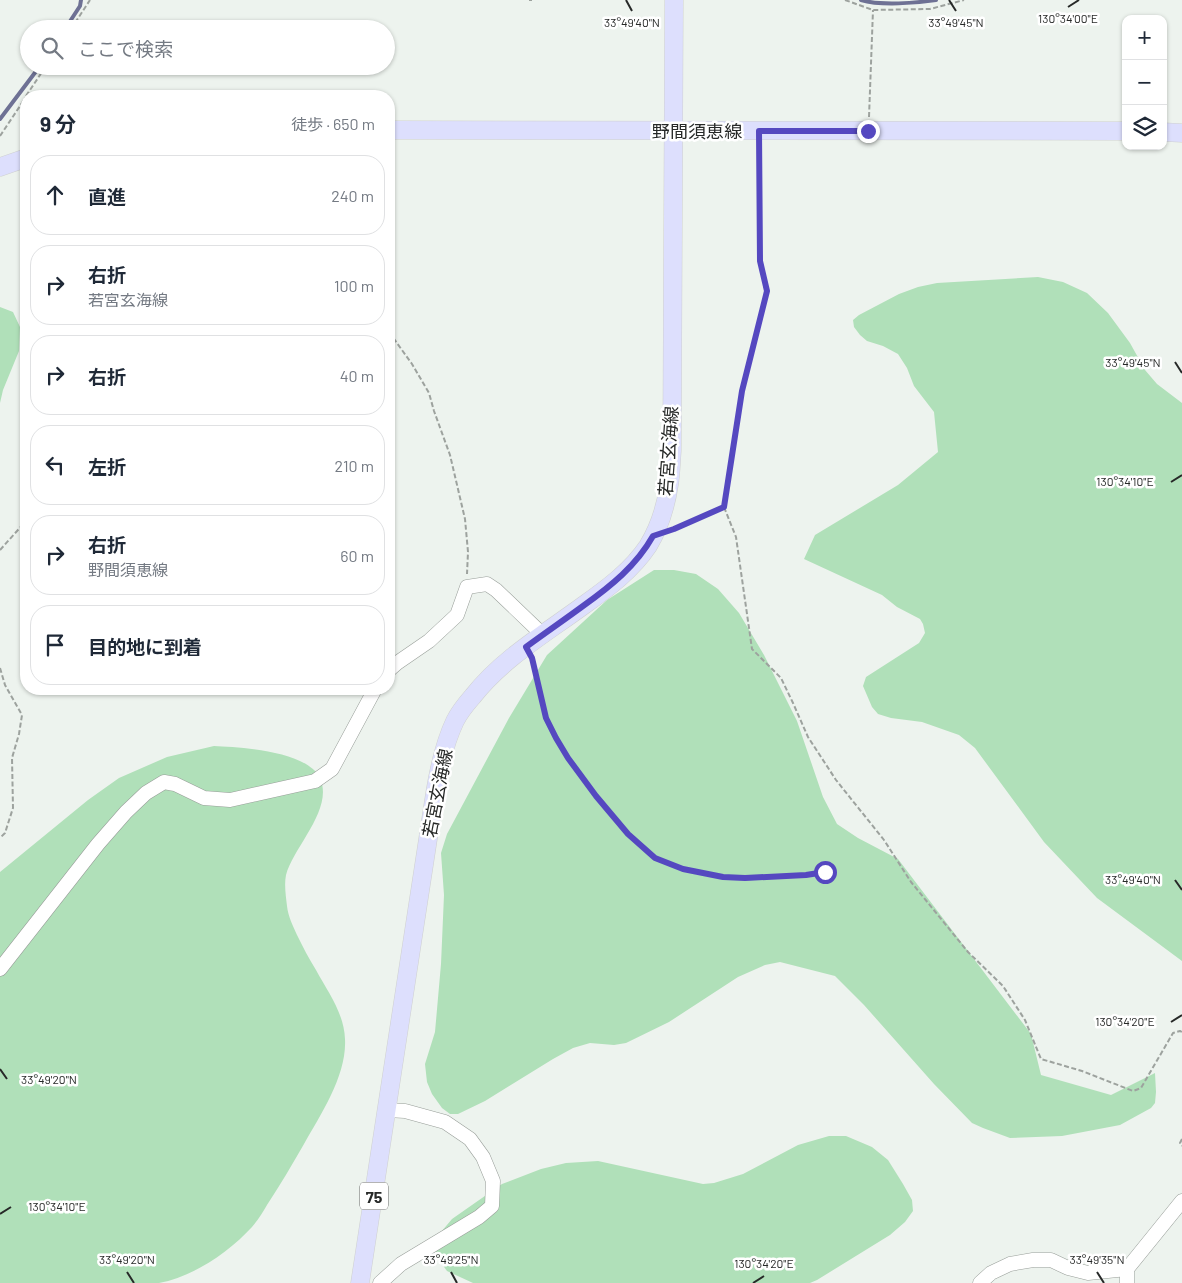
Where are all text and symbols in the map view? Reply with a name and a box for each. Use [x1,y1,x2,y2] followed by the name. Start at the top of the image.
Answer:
[1038,11,1098,25] text: 130°34'00"E
[604,15,660,29] text: 33°49'40"N
[928,15,984,29] text: 33°49'45"N
[1122,15,1167,150] map controls
[1122,15,1167,60] button: +
[20,20,395,75] search box
[38,34,66,62] icon: search
[78,37,173,60] text: ここで検索
[1122,60,1167,105] button: −
[1122,105,1167,150] button: layers
[40,111,76,136] text: 9 分
[291,114,375,133] text: 徒歩 · 650 m
[652,120,742,142] street label: 野間須恵線
[857,120,880,143] route end
[41,181,69,209] icon: ahead
[88,185,126,208] text: 直進
[331,186,374,205] text: 240 m
[88,263,126,286] text: 右折
[41,271,69,299] icon: right
[334,276,374,295] text: 100 m
[88,290,168,309] text: 若宮玄海線
[1105,355,1161,369] text: 33°49'45"N
[41,361,69,389] icon: right
[88,365,126,388] text: 右折
[340,366,374,385] text: 40 m
[654,405,682,497] street label: 若宮玄海線
[41,451,69,479] icon: left
[88,455,126,478] text: 左折
[335,456,374,475] text: 210 m
[1096,474,1154,488] text: 130°34'10"E
[88,533,126,556] text: 右折
[41,541,69,569] icon: right
[340,546,374,565] text: 60 m
[88,560,168,579] text: 野間須恵線
[41,631,69,659] icon: arrive
[88,635,202,658] text: 目的地に到着
[418,747,456,839] street label: 若宮玄海線
[814,861,837,884] route start
[1105,872,1161,886] text: 33°49'40"N
[1095,1014,1155,1028] text: 130°34'20"E
[21,1072,77,1086] text: 33°49'20"N
[360,1182,388,1210] road number: 75
[28,1199,86,1213] text: 130°34'10"E
[99,1252,155,1266] text: 33°49'20"N
[423,1252,479,1266] text: 33°49'25"N
[1070,1252,1125,1266] text: 33°49'35"N
[734,1256,794,1270] text: 130°34'20"E

